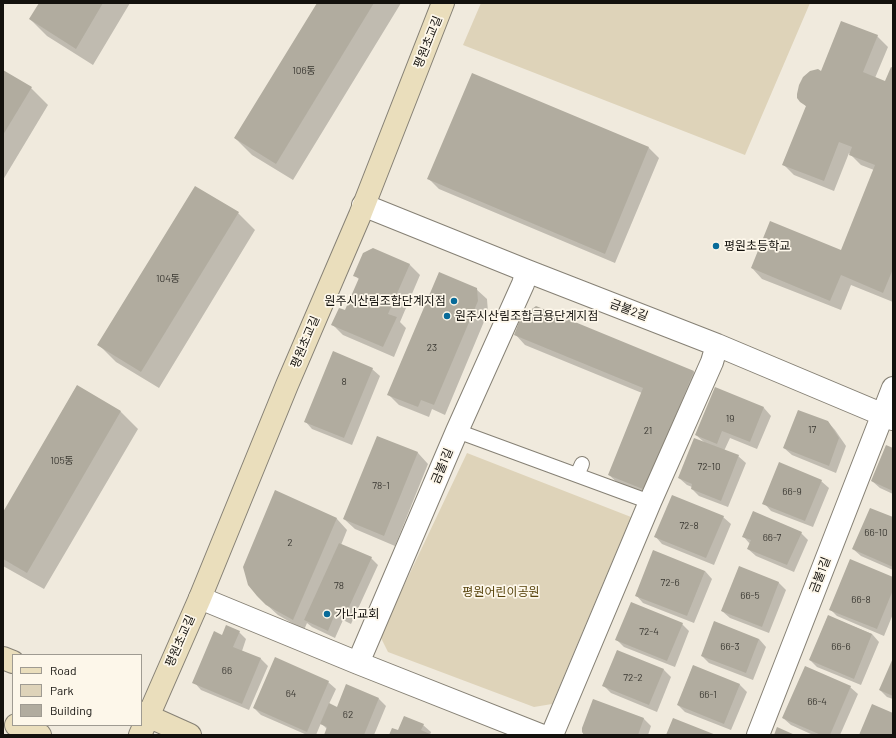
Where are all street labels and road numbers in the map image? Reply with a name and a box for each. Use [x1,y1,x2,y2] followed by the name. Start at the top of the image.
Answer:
[411,14,445,70] street label: 평원초교길
[608,296,650,324] street label: 금불2길
[288,314,322,370] street label: 평원초교길
[428,446,456,486] street label: 금불1길
[807,555,833,595] street label: 금불1길
[162,613,198,669] street label: 평원초교길

